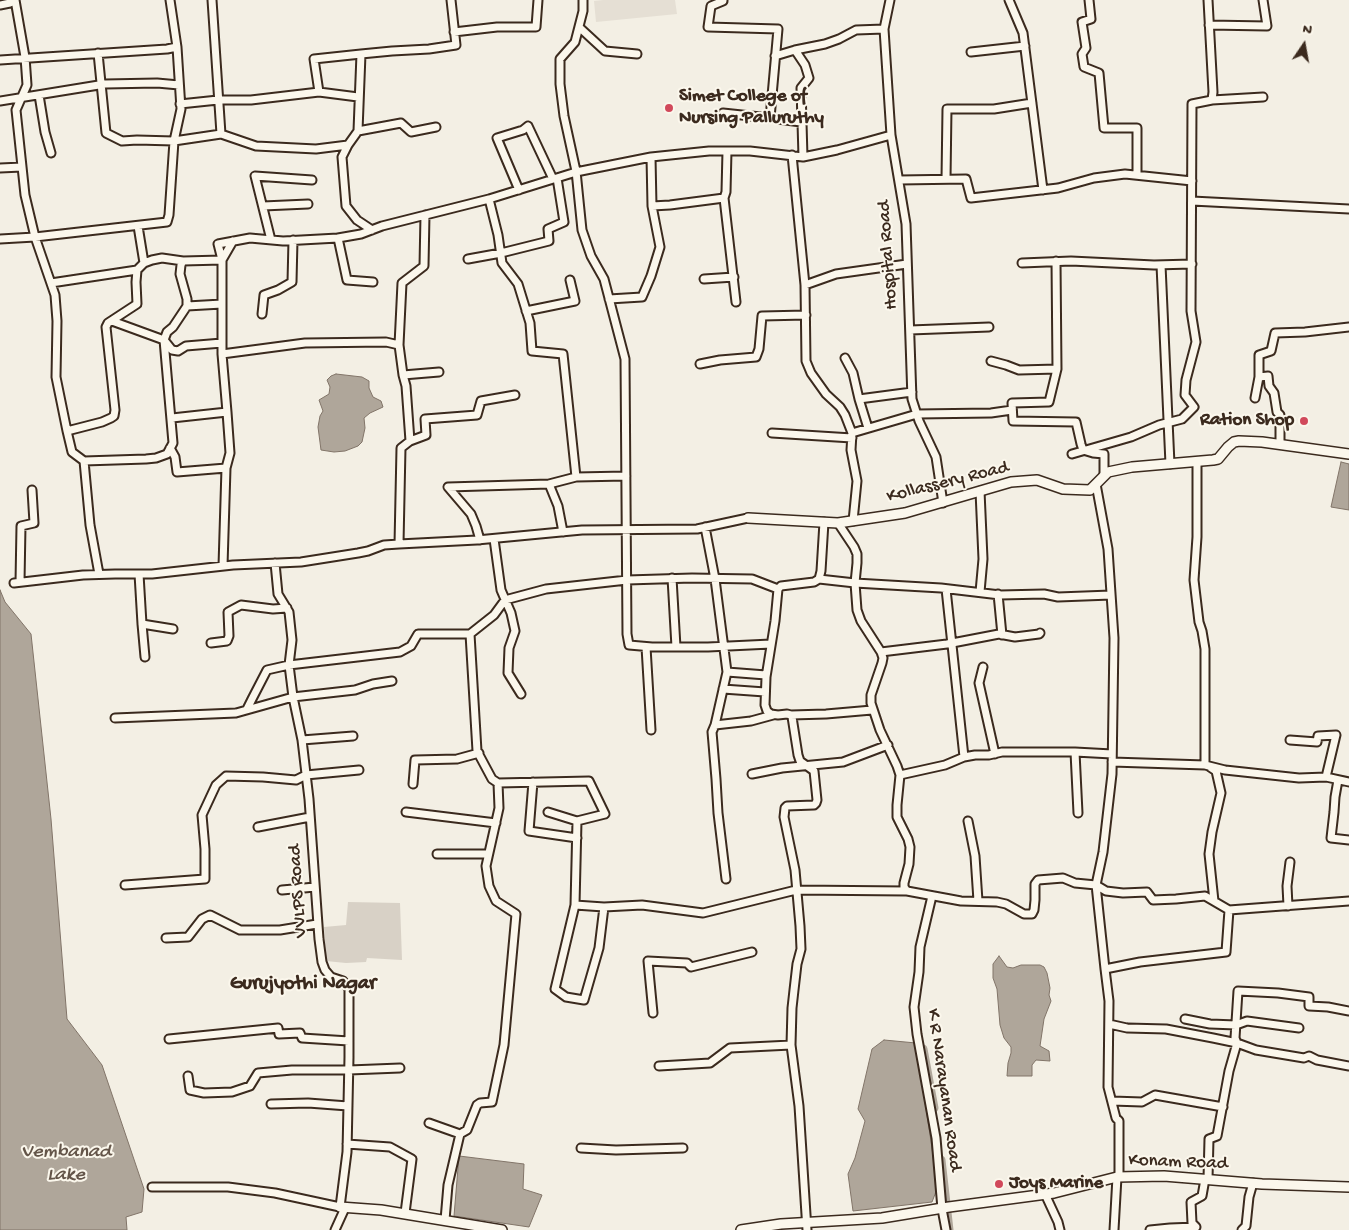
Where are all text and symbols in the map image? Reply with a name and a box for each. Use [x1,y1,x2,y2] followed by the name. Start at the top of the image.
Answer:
[1279,20,1329,70] north arrow
[1301,21,1313,39] text: N
[679,86,824,130] place label: Simet College of Nursing Palluruthy
[663,102,675,114] marker: Simet College of Nursing Palluruthy
[874,200,904,310] street label: Hospital Road
[1200,410,1294,432] place label: Ration Shop
[1298,415,1310,427] marker: Ration Shop
[885,457,1011,509] street label: Kollassery Road
[284,844,314,938] street label: VVLPS Road
[230,973,376,997] district label: Gurujyothi Nagar
[920,1007,966,1173] street label: K R Narayanan Road
[21,1141,111,1188] water label: Vembanad Lake
[1128,1150,1228,1176] street label: Konam Road
[1009,1173,1103,1195] place label: Joys Marine
[993,1178,1005,1190] marker: Joys Marine

